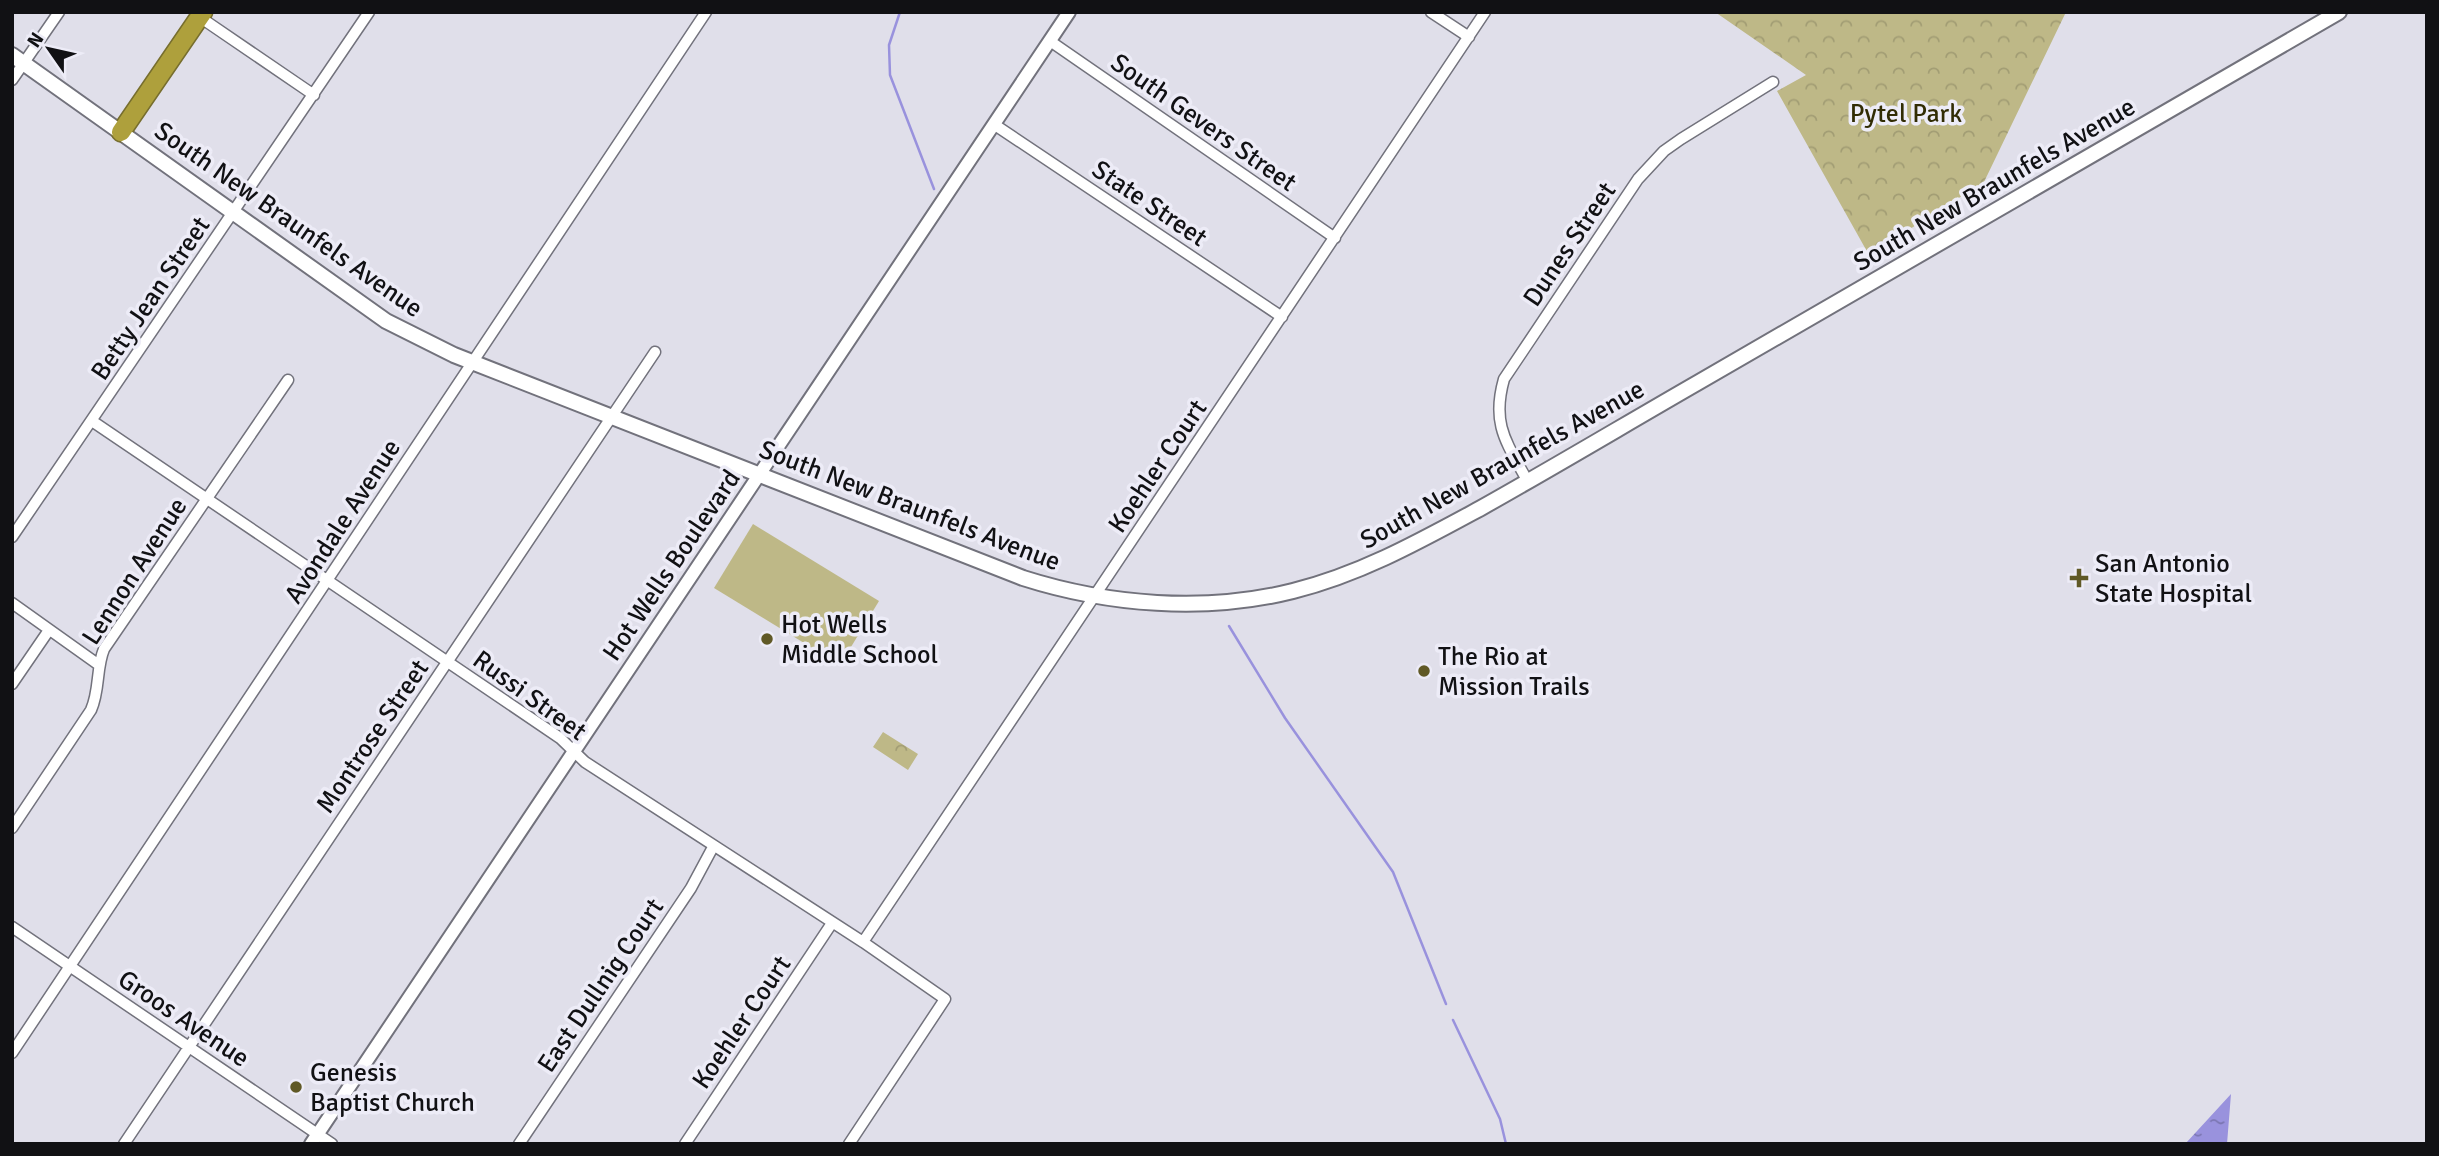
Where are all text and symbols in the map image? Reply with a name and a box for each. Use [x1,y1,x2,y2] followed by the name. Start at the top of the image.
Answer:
[14,14,84,84] north arrow
[22,28,49,52] text: N
[1104,47,1303,199] street label: South Gevers Street
[1848,91,2141,279] street label: South New Braunfels Avenue
[1850,98,1962,130] park label: Pytel Park
[148,115,429,325] street label: South New Braunfels Avenue
[1086,154,1213,254] street label: State Street
[1517,176,1623,313] street label: Dunes Street
[84,211,217,386] street label: Betty Jean Street
[1355,373,1650,556] street label: South New Braunfels Avenue
[1102,394,1214,539] street label: Koehler Court
[278,434,408,610] street label: Avondale Avenue
[755,434,1065,578] street label: South New Braunfels Avenue
[596,464,748,667] street label: Hot Wells Boulevard
[75,492,194,651] street label: Lennon Avenue
[2095,548,2252,610] place label: San Antonio State Hospital
[2069,568,2089,588] marker: San Antonio State Hospital
[781,609,938,671] place label: Hot Wells Middle School
[759,631,775,647] marker: Hot Wells Middle School
[1438,641,1590,703] place label: The Rio at Mission Trails
[466,644,592,748] street label: Russi Street
[310,654,436,819] street label: Montrose Street
[1416,663,1432,679] marker: The Rio at Mission Trails
[531,892,671,1079] street label: East Dullnig Court
[686,950,798,1095] street label: Koehler Court
[112,963,255,1074] street label: Groos Avenue
[310,1057,475,1119] place label: Genesis Baptist Church
[288,1079,304,1095] marker: Genesis Baptist Church

